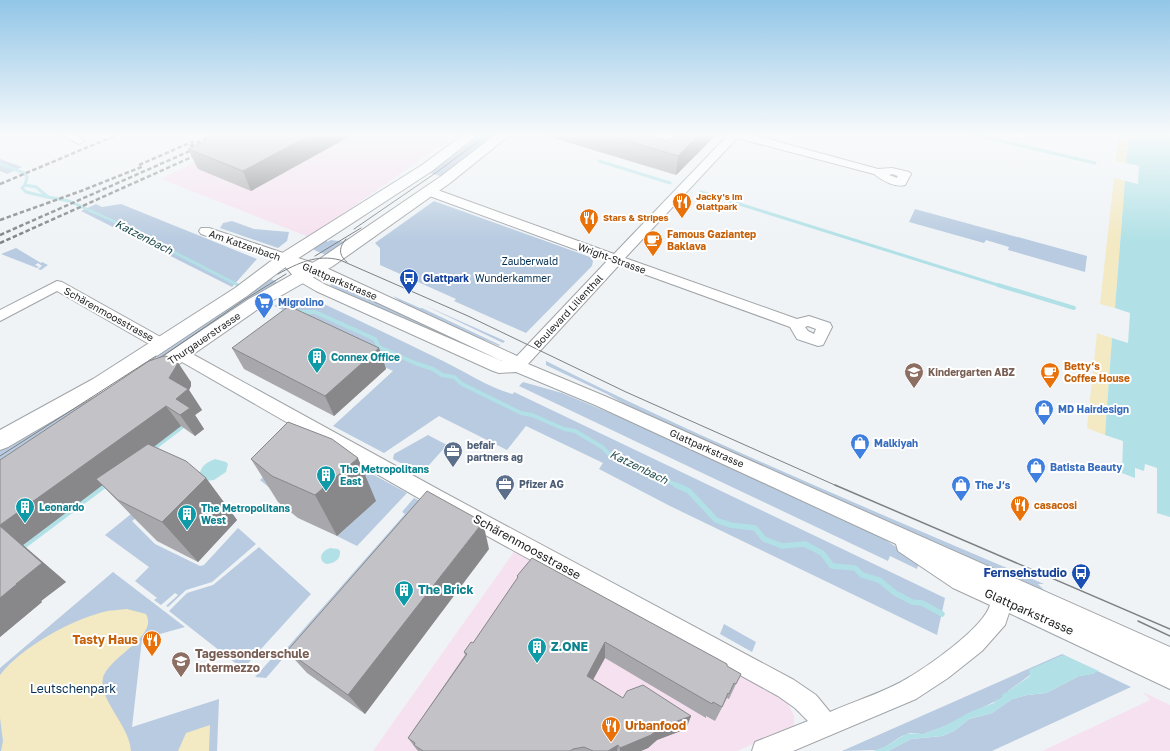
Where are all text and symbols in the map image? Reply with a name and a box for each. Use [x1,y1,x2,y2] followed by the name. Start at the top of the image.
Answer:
[671,191,693,219] restaurant icon: Jacky's im Glattpark
[696,191,742,212] place label: Jacky's im Glattpark
[578,207,600,235] restaurant icon: Stars & Stripes
[603,212,669,223] place label: Stars & Stripes
[113,217,176,257] water label: Katzenbach
[208,227,282,263] street label: Am Katzenbach
[667,228,756,252] place label: Famous Gaziantep Baklava
[642,229,664,257] cafe icon: Famous Gaziantep Baklava
[576,240,648,276] street label: Wright-Strasse
[502,255,558,267] park label: Zauberwald
[301,260,379,302] street label: Glattparkstrasse
[398,267,420,295] bus stop icon: Glattpark
[423,272,469,284] place label: Glattpark
[475,272,551,284] park label: Wunderkammer
[531,272,605,350] street label: Boulevard Lilienthal
[62,284,156,344] street label: Schärenmoosstrasse
[253,291,275,319] supermarket icon: Migrolino
[278,296,324,308] place label: Migrolino
[165,309,243,367] street label: Thurgauerstrasse
[306,346,328,374] building icon: Connex Office
[331,351,400,363] place label: Connex Office
[1064,360,1130,384] place label: Betty‘s Coffee House
[903,361,925,389] school or university icon: Kindergarten ABZ
[1039,361,1061,389] cafe icon: Betty‘s Coffee House
[928,366,1015,378] place label: Kindergarten ABZ
[1033,398,1055,426] shop icon: MD Hairdesign
[1058,403,1129,415] place label: MD Hairdesign
[668,426,746,470] street label: Glattparkstrasse
[849,432,871,460] shop icon: Malkiyah
[874,437,918,449] place label: Malkiyah
[467,439,523,463] place label: befair partners ag
[442,440,464,468] office icon: befair partners ag
[608,447,671,487] water label: Katzenbach
[1025,456,1047,484] shop icon: Batista Beauty
[1050,461,1122,473] place label: Batista Beauty
[340,463,430,487] place label: The Metropolitans East
[315,464,337,492] building icon: The Metropolitans East
[494,473,516,501] office icon: Pfizer AG
[950,474,972,502] shop icon: The J‘s
[519,478,564,490] place label: Pfizer AG
[975,479,1011,491] place label: The J‘s
[1009,494,1031,522] restaurant icon: casacosi
[14,496,36,524] building icon: Leonardo
[1034,499,1077,511] place label: casacosi
[39,501,84,513] place label: Leonardo
[201,502,291,526] place label: The Metropolitans West
[176,503,198,531] building icon: The Metropolitans West
[471,511,584,582] street label: Schärenmoosstrasse
[1070,562,1092,590] bus stop icon: Fernsehstudio
[983,565,1067,580] place label: Fernsehstudio
[393,579,415,607] building icon: The Brick
[418,582,473,597] place label: The Brick
[982,585,1076,638] street label: Glattparkstrasse
[141,629,163,657] restaurant icon: Tasty Haus
[72,632,138,647] place label: Tasty Haus
[526,636,548,664] building icon: Z.ONE
[551,639,588,654] place label: Z.ONE
[195,646,309,675] place label: Tagessonderschule Intermezzo
[170,650,192,678] school or university icon: Tagessonderschule Intermezzo
[30,681,116,696] park label: Leutschenpark
[600,715,622,743] restaurant icon: Urbanfood
[625,718,686,733] place label: Urbanfood

